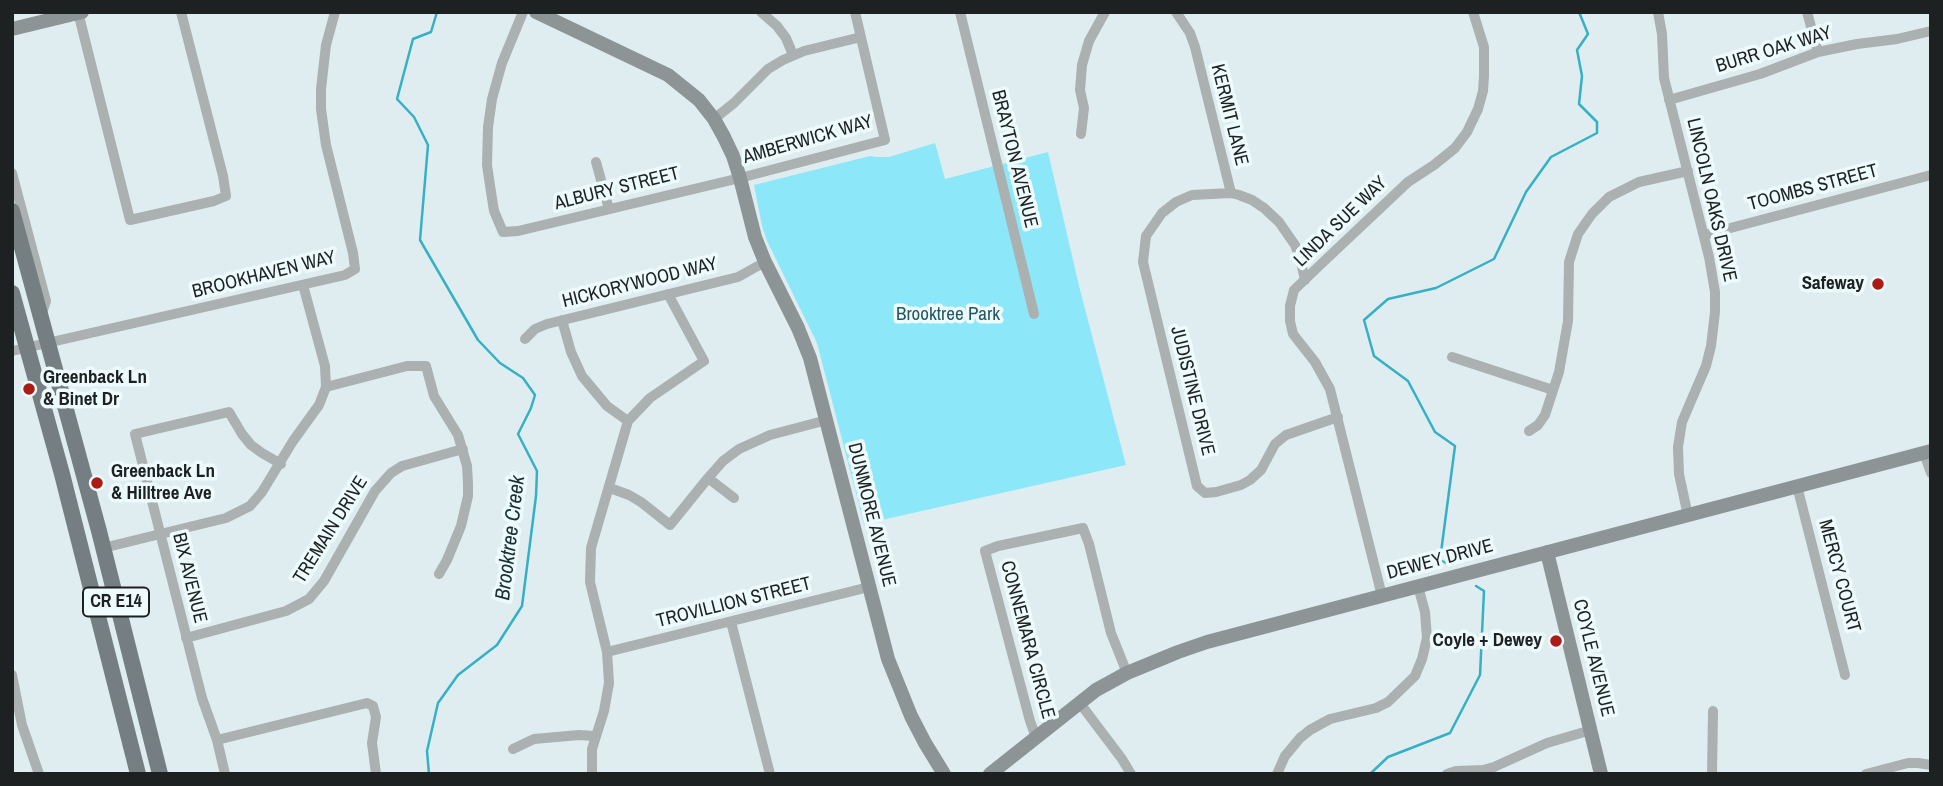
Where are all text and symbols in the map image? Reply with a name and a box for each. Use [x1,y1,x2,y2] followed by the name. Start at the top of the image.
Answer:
[1714,22,1834,78] street label: BURR OAK WAY
[1205,62,1253,168] street label: KERMIT LANE
[986,88,1042,230] street label: BRAYTON AVENUE
[740,111,876,169] street label: AMBERWICK WAY
[1681,116,1741,284] street label: LINCOLN OAKS DRIVE
[1746,160,1880,216] street label: TOOMBS STREET
[552,162,682,216] street label: ALBURY STREET
[1290,172,1392,272] street label: LINDA SUE WAY
[190,246,338,304] street label: BROOKHAVEN WAY
[560,253,720,313] street label: HICKORYWOOD WAY
[1802,273,1864,295] place label: Safeway
[1870,276,1886,292] marker: Safeway
[896,304,1000,326] park label: Brooktree Park
[1165,324,1219,458] street label: JUDISTINE DRIVE
[43,367,147,411] place label: Greenback Ln & Binet Dr
[21,381,37,397] marker: Greenback Ln & Binet Dr
[842,441,900,589] street label: DUNMORE AVENUE
[111,461,215,505] place label: Greenback Ln & Hilltree Ave
[289,472,373,588] street label: TREMAIN DRIVE
[491,474,531,602] water label: Brooktree Creek
[89,475,105,491] marker: Greenback Ln & Hilltree Ave
[1813,517,1865,635] street label: MERCY COURT
[167,530,211,626] street label: BIX AVENUE
[1384,535,1496,585] street label: DEWEY DRIVE
[995,558,1059,722] street label: CONNEMARA CIRCLE
[654,573,814,633] street label: TROVILLION STREET
[83,588,149,616] road number: CR E14
[1567,597,1619,719] street label: COYLE AVENUE
[1432,630,1542,652] place label: Coyle + Dewey
[1548,633,1564,649] marker: Coyle + Dewey

